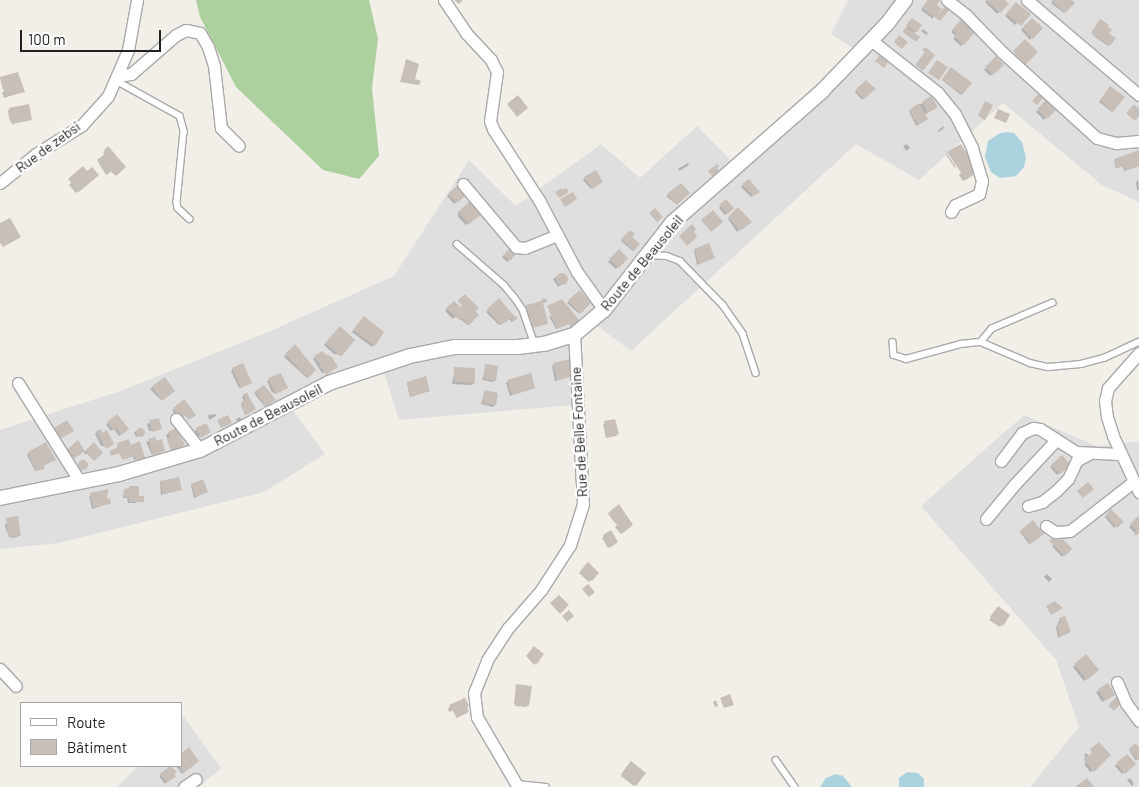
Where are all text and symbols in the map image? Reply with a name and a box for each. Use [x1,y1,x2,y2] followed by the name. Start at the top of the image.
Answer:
[22,20,164,52] scale bar
[28,30,66,48] text: 100 m
[12,118,84,176] street label: Rue de zebsi
[597,212,687,314] street label: Route de Beausoleil
[567,366,591,498] street label: Rue de Belle Fontaine
[211,380,325,450] street label: Route de Beausoleil
[20,702,182,767] legend
[67,713,106,731] text: Route
[67,738,127,756] text: Bâtiment

